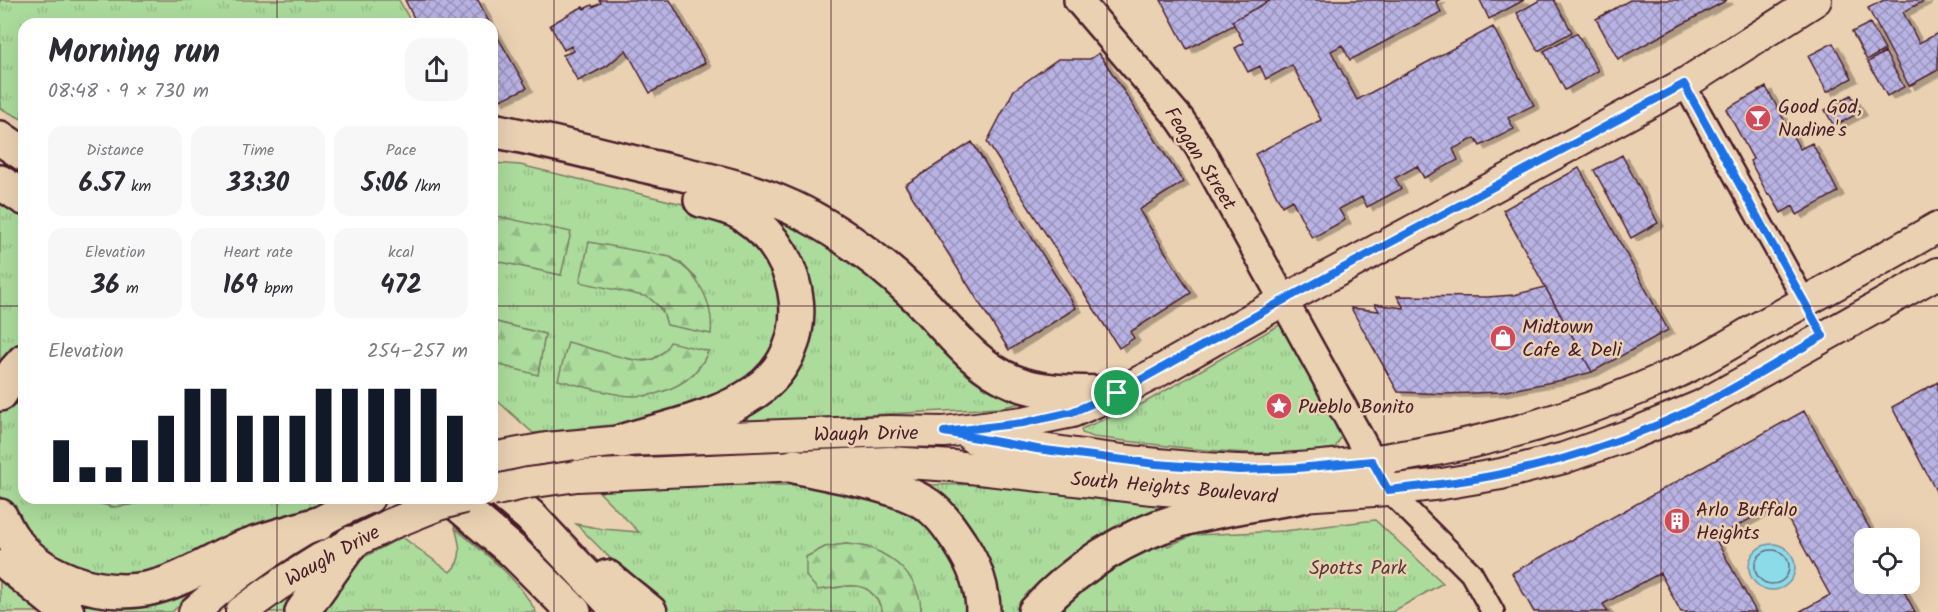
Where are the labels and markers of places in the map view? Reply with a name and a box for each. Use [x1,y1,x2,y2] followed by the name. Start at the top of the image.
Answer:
[1778,92,1862,147] place label: Good God, Nadine's
[1743,103,1773,133] bar icon: Good God, Nadine's
[1522,312,1623,367] place label: Midtown Cafe & Deli
[1488,323,1518,353] shop icon: Midtown Cafe & Deli
[1091,367,1142,418] pin
[1264,391,1294,421] place icon: Pueblo Bonito
[1298,392,1414,424] place label: Pueblo Bonito
[1696,495,1798,550] place label: Arlo Buffalo Heights
[1662,506,1692,536] building icon: Arlo Buffalo Heights

